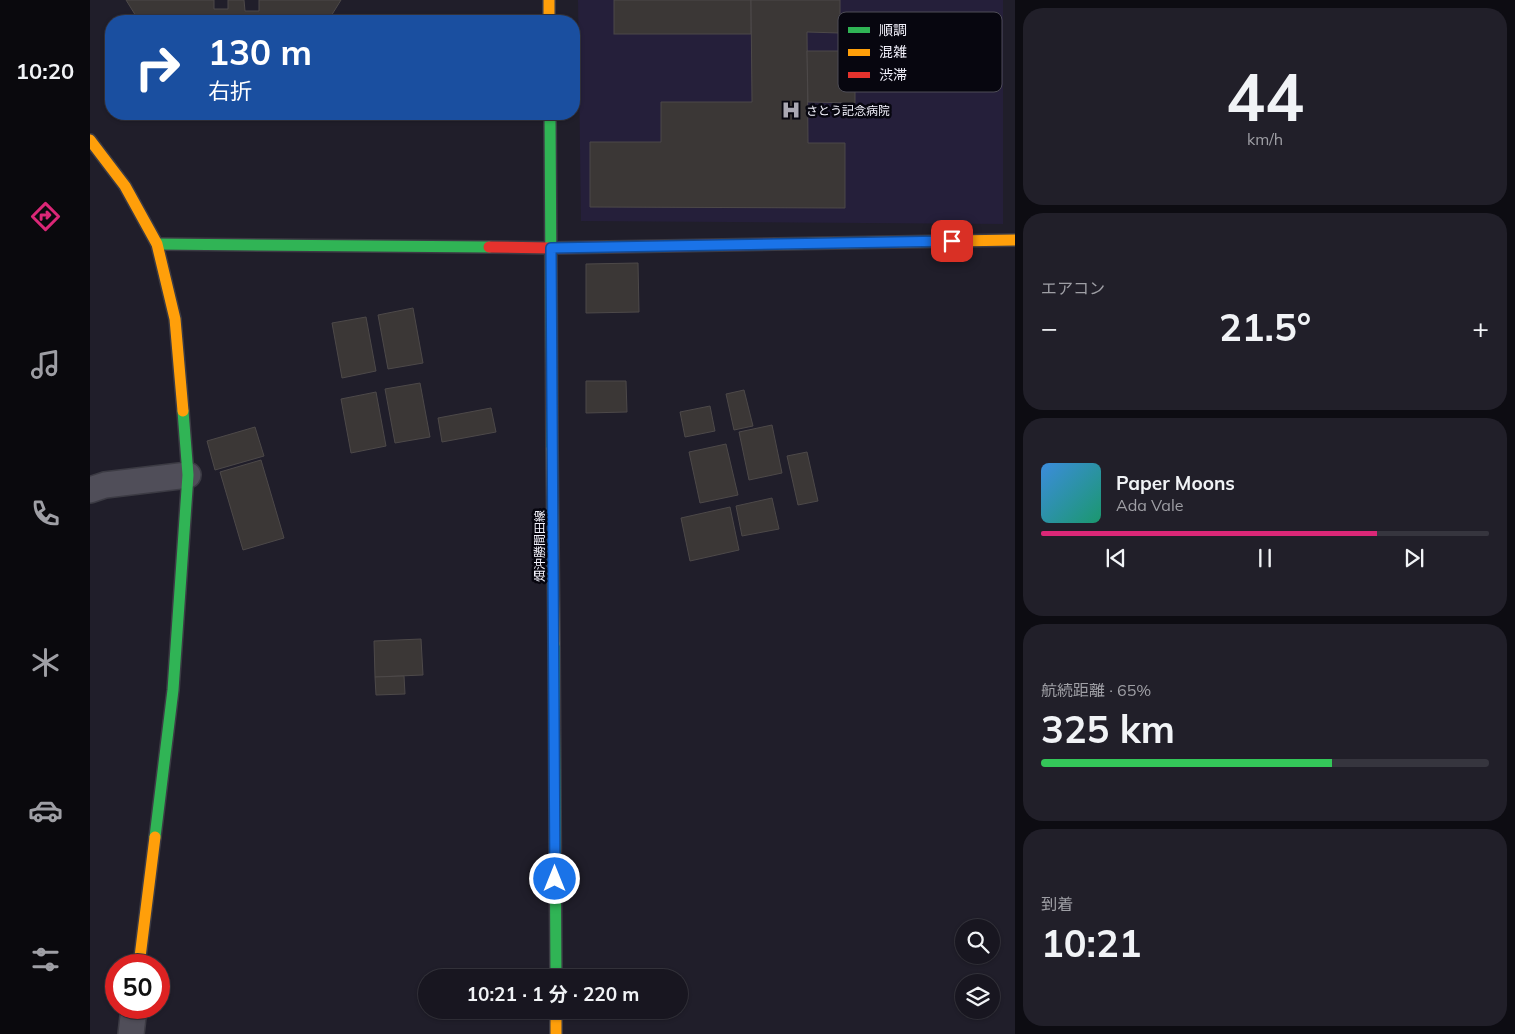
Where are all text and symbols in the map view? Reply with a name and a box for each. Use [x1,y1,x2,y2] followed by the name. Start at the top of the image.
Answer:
[838,12,1002,92] legend
[879,21,907,39] text: 順調
[208,30,312,74] text: 130 m
[125,35,190,100] icon: right
[879,43,907,61] text: 混雑
[1226,56,1304,137] text: 44
[16,57,74,85] text: 10:20
[879,66,907,84] text: 渋滞
[208,77,252,105] text: 右折
[780,99,802,121] hospital icon: さとう記念病院
[806,103,890,118] place label: さとう記念病院
[1247,129,1283,149] text: km/h
[28,199,63,234] icon: directions
[931,220,973,262] pin
[938,227,966,255] icon: arrive
[1041,278,1105,298] text: エアコン
[1219,303,1311,351] text: 21.5°
[1041,310,1058,345] text: −
[1472,310,1489,345] text: +
[28,347,63,382] icon: music
[1116,471,1235,495] text: Paper Moons
[1116,495,1183,515] text: Ada Vale
[28,496,63,531] icon: phone
[532,510,547,582] street label: 畑沖勝間田線
[1102,544,1130,572] icon: previous
[1251,544,1279,572] icon: pause
[1400,544,1428,572] icon: next
[28,645,63,680] icon: climate
[1041,680,1151,700] text: 航続距離 · 65%
[1041,705,1175,753] text: 325 km
[28,793,63,828] icon: car
[528,852,580,904] position arrow
[1041,894,1073,914] text: 到着
[955,919,1000,1019] map controls
[955,919,1000,964] button: search
[1041,919,1142,967] text: 10:21
[28,942,63,977] icon: filters
[105,954,170,1019] speed limit sign: 50
[955,974,1000,1019] button: layers
[467,982,639,1006] text: 10:21 · 1 分 · 220 m

